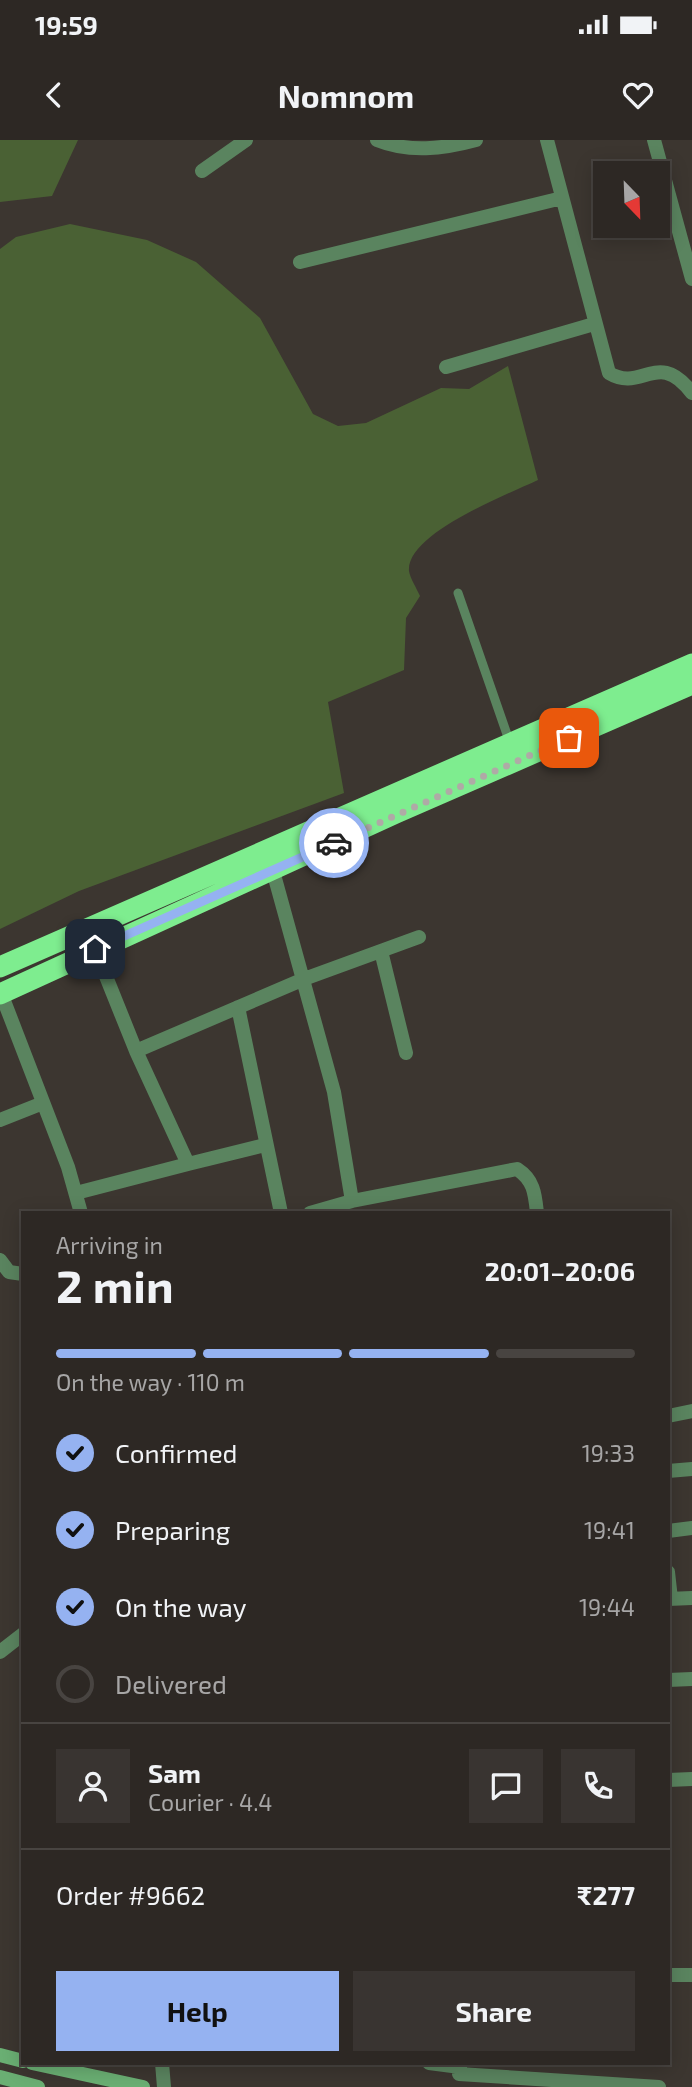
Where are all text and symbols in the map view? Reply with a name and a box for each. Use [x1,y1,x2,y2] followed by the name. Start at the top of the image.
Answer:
[35,9,98,40] text: 19:59
[35,76,73,114] icon: back
[278,76,414,114] text: Nomnom
[619,76,657,114] icon: heart
[593,161,670,238] north arrow
[593,161,670,238] map controls
[539,708,599,768] pin
[550,719,588,757] icon: bag
[299,808,369,878] courier
[315,824,353,862] icon: car
[65,919,125,979] pin
[76,930,114,968] icon: home
[56,1231,163,1259] text: Arriving in
[485,1255,635,1286] text: 20:01–20:06
[56,1257,174,1312] text: 2 min
[56,1368,245,1396] text: On the way · 110 m
[56,1434,94,1472] icon: check
[115,1437,238,1468] text: Confirmed
[582,1439,635,1467] text: 19:33
[56,1511,94,1549] icon: check
[115,1514,230,1545] text: Preparing
[584,1516,635,1544] text: 19:41
[56,1588,94,1626] icon: check
[115,1591,246,1622] text: On the way
[579,1593,635,1621] text: 19:44
[115,1668,227,1699] text: Delivered
[56,1749,130,1823] button: person
[469,1749,543,1823] button: chat
[561,1749,635,1823] button: phone
[148,1757,201,1788] text: Sam
[148,1788,272,1816] text: Courier · 4.4
[56,1879,205,1910] text: Order #9662
[577,1879,635,1910] text: ₹277
[56,1971,339,2051] button: Help
[353,1971,635,2051] button: Share

